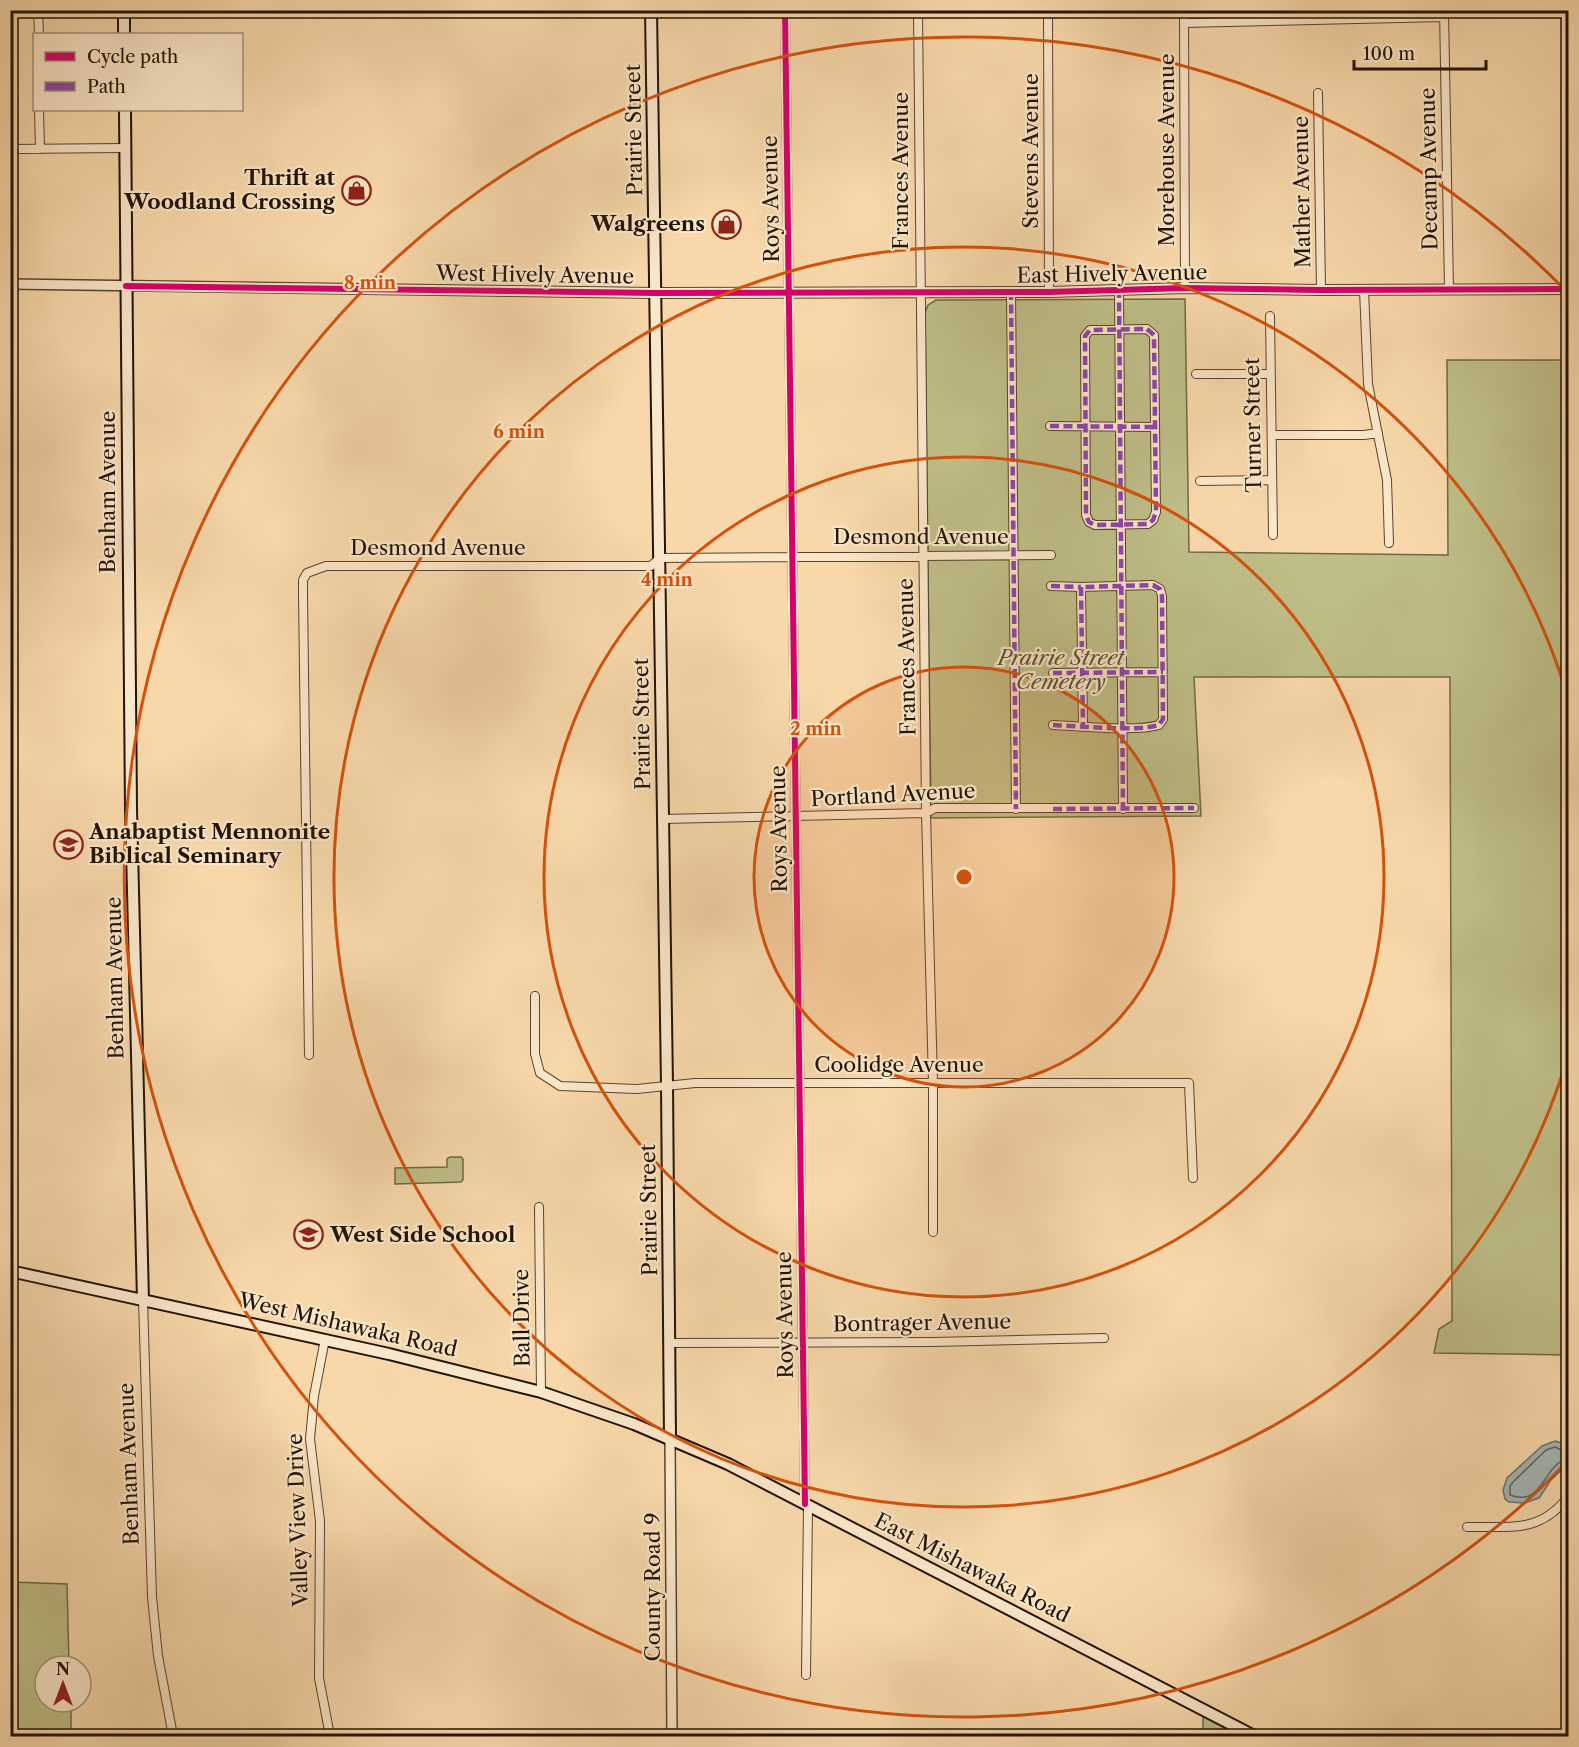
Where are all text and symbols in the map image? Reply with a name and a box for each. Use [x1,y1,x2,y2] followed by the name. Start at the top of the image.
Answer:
[33,33,243,111] legend
[1354,33,1486,71] scale bar
[1363,43,1415,65] text: 100 m
[87,46,178,68] text: Cycle path
[1154,53,1179,247] street label: Morehouse Avenue
[620,63,647,196] street label: Prairie Street
[1018,73,1043,229] street label: Stevens Avenue
[87,76,126,98] text: Path
[1415,87,1442,251] street label: Decamp Avenue
[888,92,913,250] street label: Frances Avenue
[1288,116,1315,268] street label: Mather Avenue
[757,135,784,263] street label: Roys Avenue
[123,165,336,214] place label: Thrift at Woodland Crossing
[340,174,372,206] shop icon: Thrift at Woodland Crossing
[710,208,742,240] shop icon: Walgreens
[590,211,705,236] place label: Walgreens
[1016,259,1208,288] street label: East Hively Avenue
[435,260,634,289] street label: West Hively Avenue
[344,272,397,294] text: 8 min
[1239,357,1266,493] street label: Turner Street
[95,411,120,573] street label: Benham Avenue
[493,421,546,443] text: 6 min
[833,524,1009,549] street label: Desmond Avenue
[350,535,526,560] street label: Desmond Avenue
[641,569,694,591] text: 4 min
[893,578,920,736] street label: Frances Avenue
[996,645,1126,694] park label: Prairie Street Cemetery
[628,657,655,790] street label: Prairie Street
[790,718,843,740] text: 2 min
[765,765,792,893] street label: Roys Avenue
[810,778,976,811] street label: Portland Avenue
[88,819,330,868] place label: Anabaptist Mennonite Biblical Seminary
[52,828,84,860] school or university icon: Anabaptist Mennonite Biblical Seminary
[954,867,974,887] centre of rings
[101,896,128,1060] street label: Benham Avenue
[814,1052,984,1077] street label: Coolidge Avenue
[635,1143,662,1276] street label: Prairie Street
[293,1219,325,1251] school or university icon: West Side School
[329,1222,515,1247] place label: West Side School
[771,1251,798,1379] street label: Roys Avenue
[508,1269,535,1367] street label: Ball Drive
[236,1287,460,1362] street label: West Mishawaka Road
[833,1308,1011,1337] street label: Bontrager Avenue
[113,1382,144,1546] street label: Benham Avenue
[282,1433,313,1608] street label: Valley View Drive
[870,1507,1074,1628] street label: East Mishawaka Road
[640,1512,665,1662] street label: County Road 9
[33,1654,93,1714] north arrow
[56,1659,70,1679] text: N

